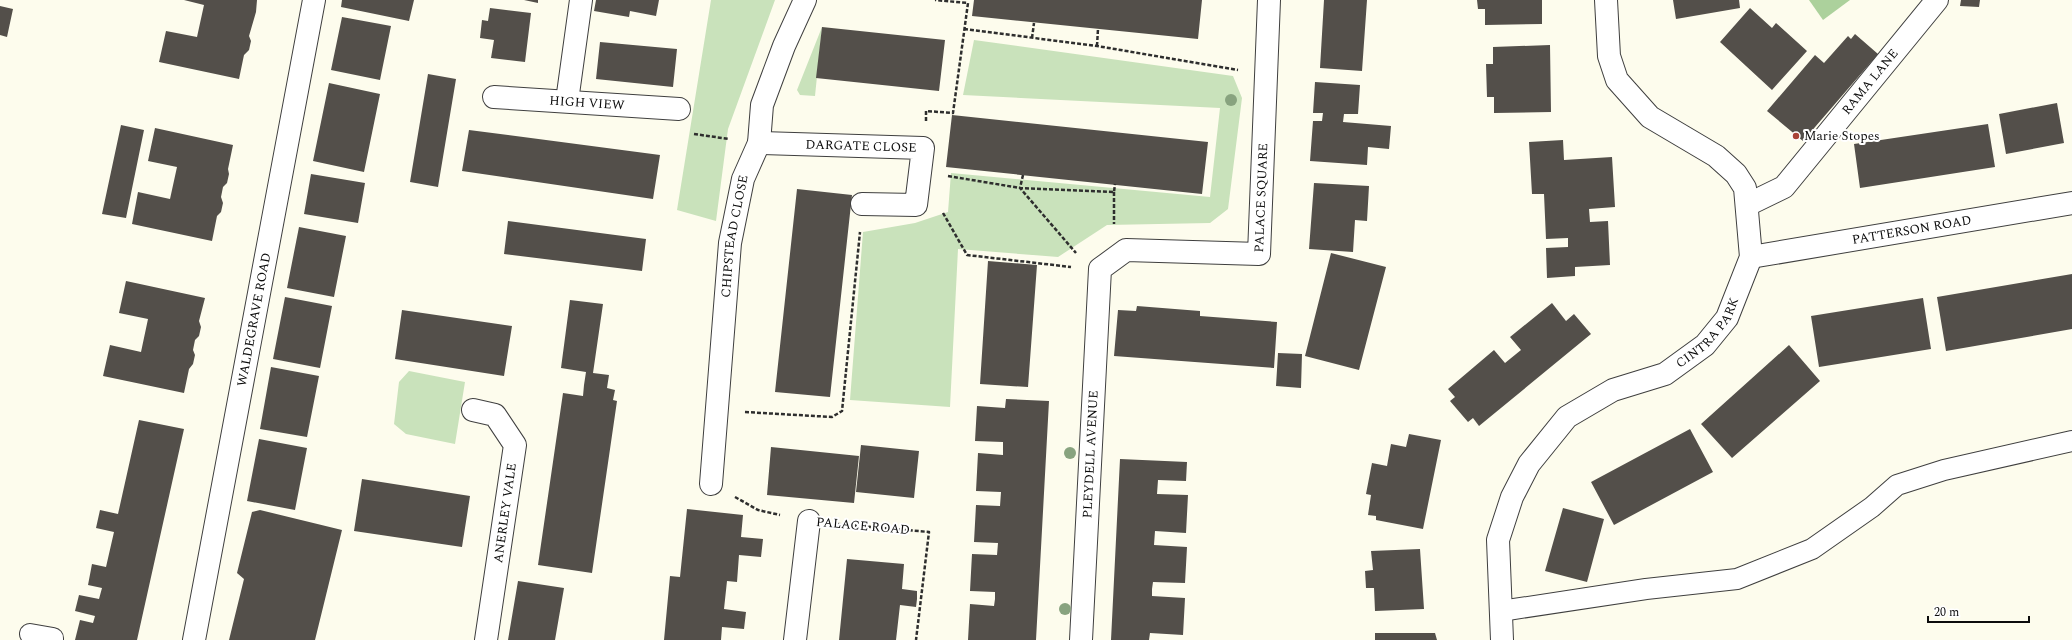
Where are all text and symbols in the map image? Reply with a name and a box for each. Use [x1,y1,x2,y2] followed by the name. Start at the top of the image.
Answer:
[1837,44,1903,119] street label: RAMA LANE
[549,91,625,115] street label: HIGH VIEW
[1804,126,1880,146] place label: Marie Stopes
[1791,131,1801,141] marker: Marie Stopes
[805,134,917,158] street label: DARGATE CLOSE
[1249,143,1273,253] street label: PALACE SQUARE
[716,173,754,298] street label: CHIPSTEAD CLOSE
[1850,210,1973,250] street label: PATTERSON ROAD
[232,251,276,388] street label: WALDEGRAVE ROAD
[1671,294,1744,373] street label: CINTRA PARK
[1077,390,1104,519] street label: PLEYDELL AVENUE
[488,462,522,564] street label: ANERLEY VALE
[815,512,911,540] street label: PALACE ROAD
[1928,598,2029,624] scale bar
[1934,603,1959,622] text: 20 m

